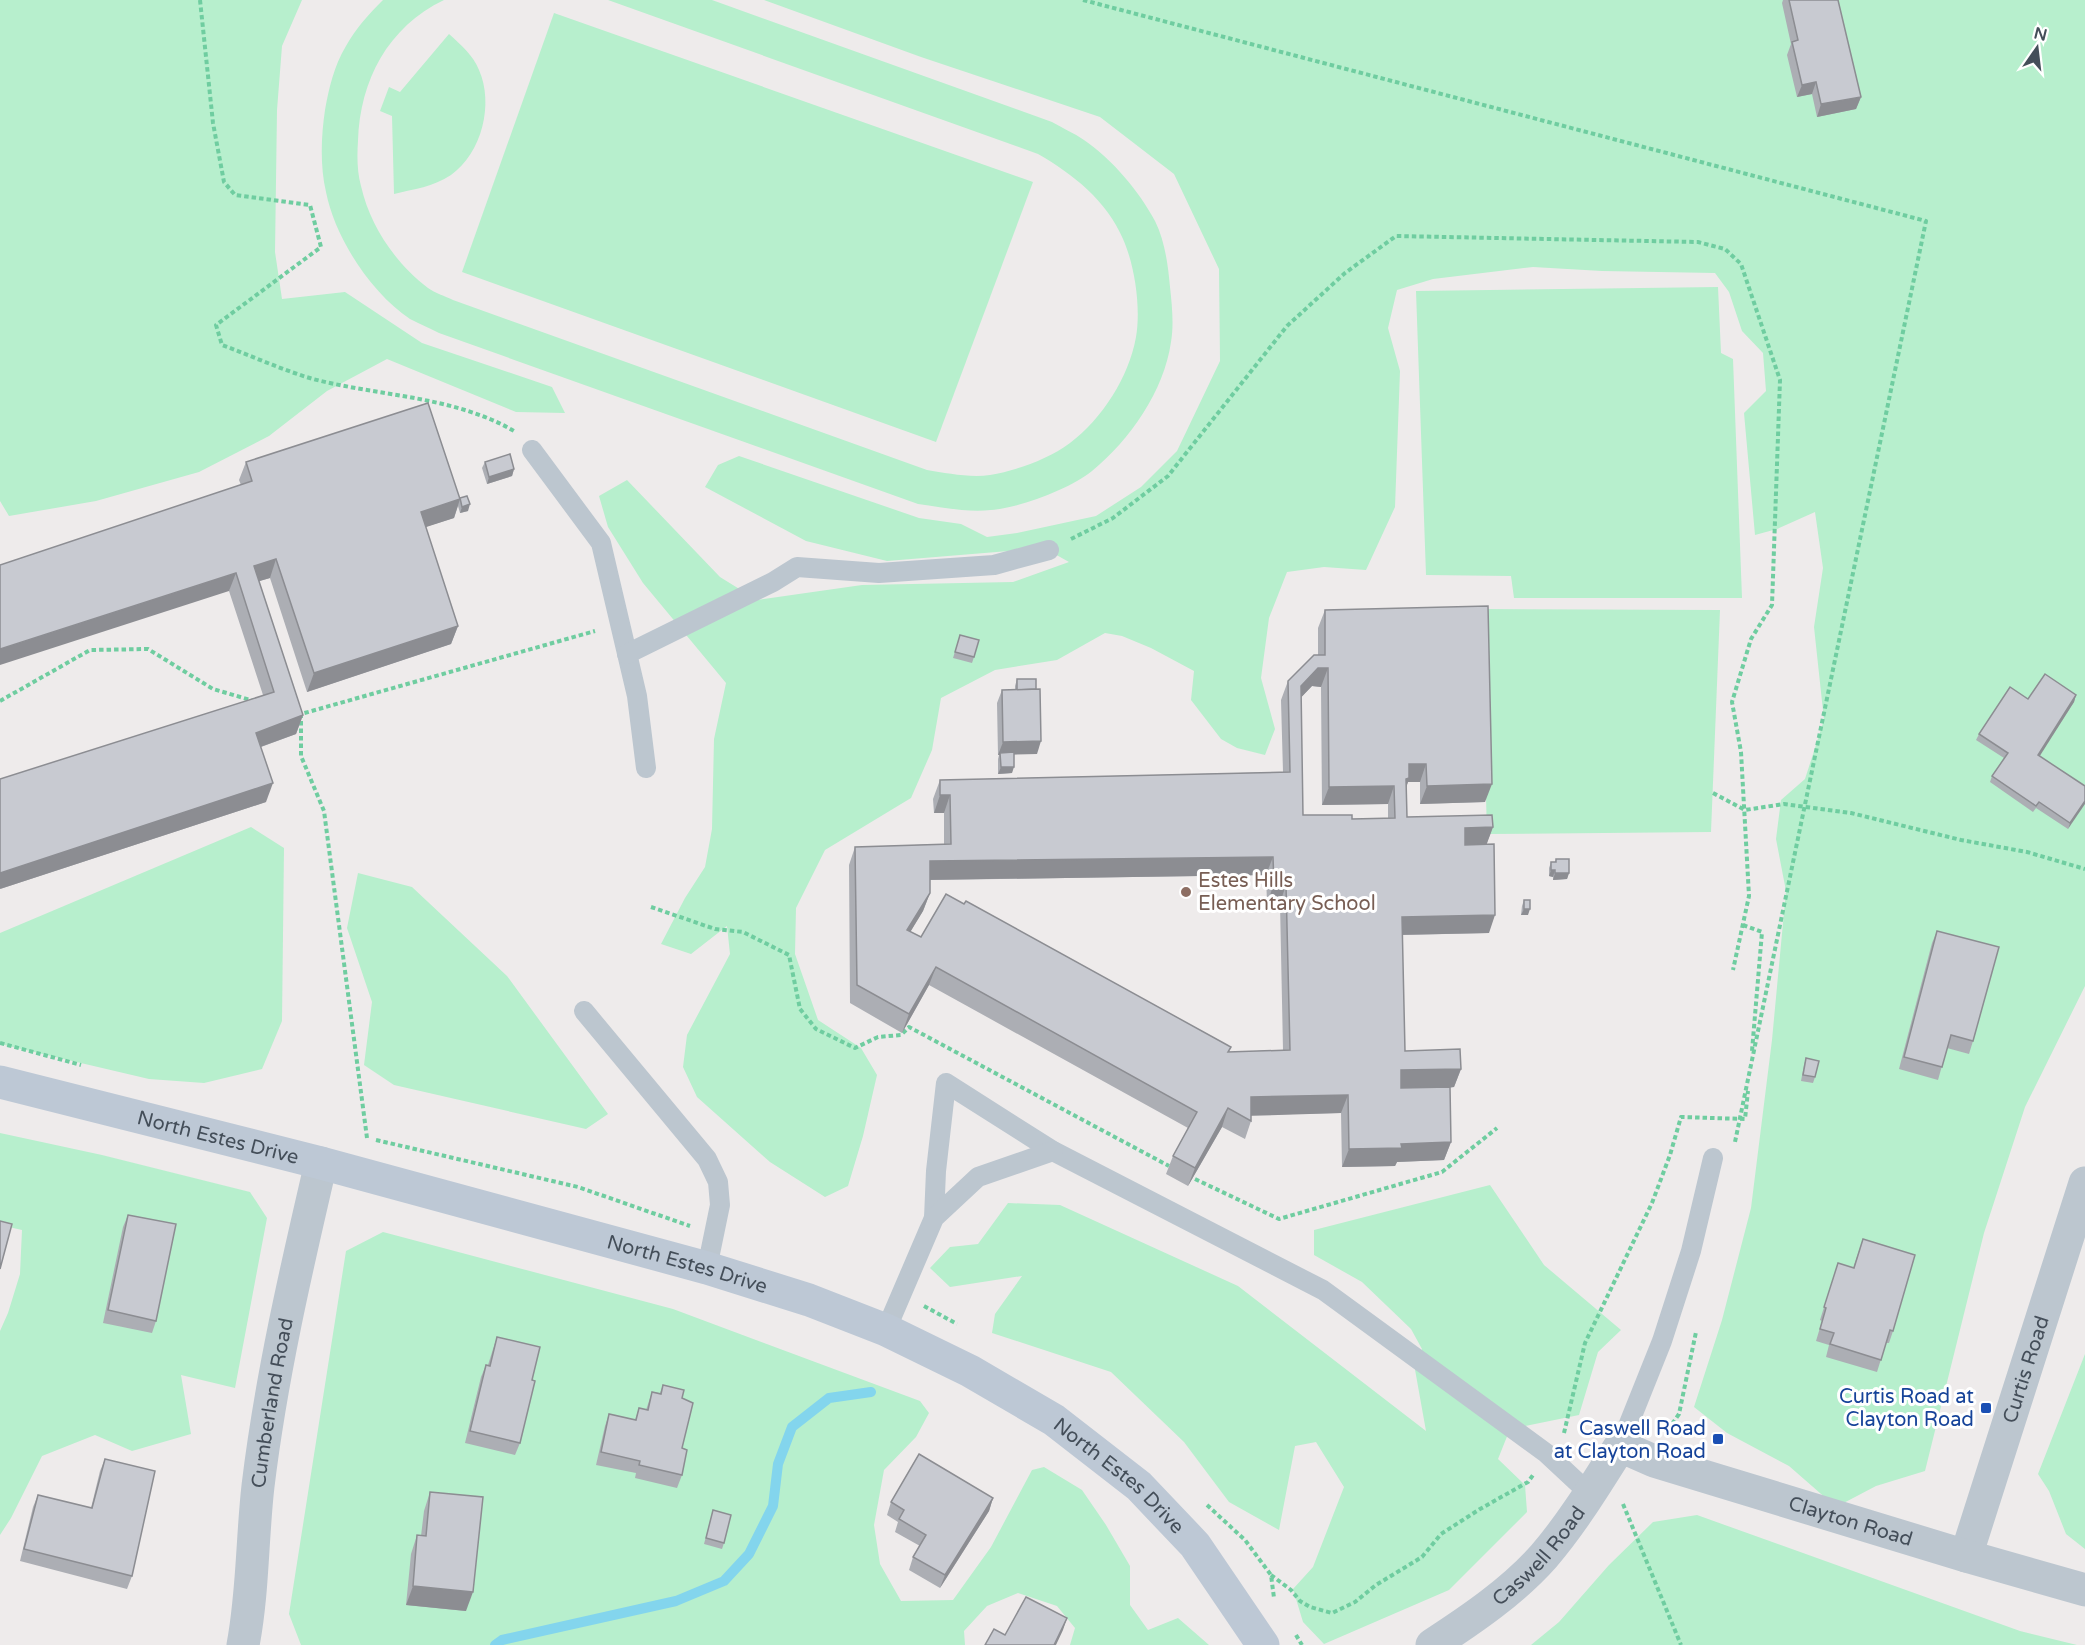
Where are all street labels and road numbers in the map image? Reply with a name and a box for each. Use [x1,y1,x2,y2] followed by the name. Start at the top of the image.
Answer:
[135,1106,301,1170] street label: North Estes Drive
[604,1230,770,1299] street label: North Estes Drive
[1998,1313,2055,1426] street label: Curtis Road
[247,1316,299,1490] street label: Cumberland Road
[1048,1413,1189,1539] street label: North Estes Drive
[1785,1492,1915,1552] street label: Clayton Road
[1488,1502,1591,1611] street label: Caswell Road

